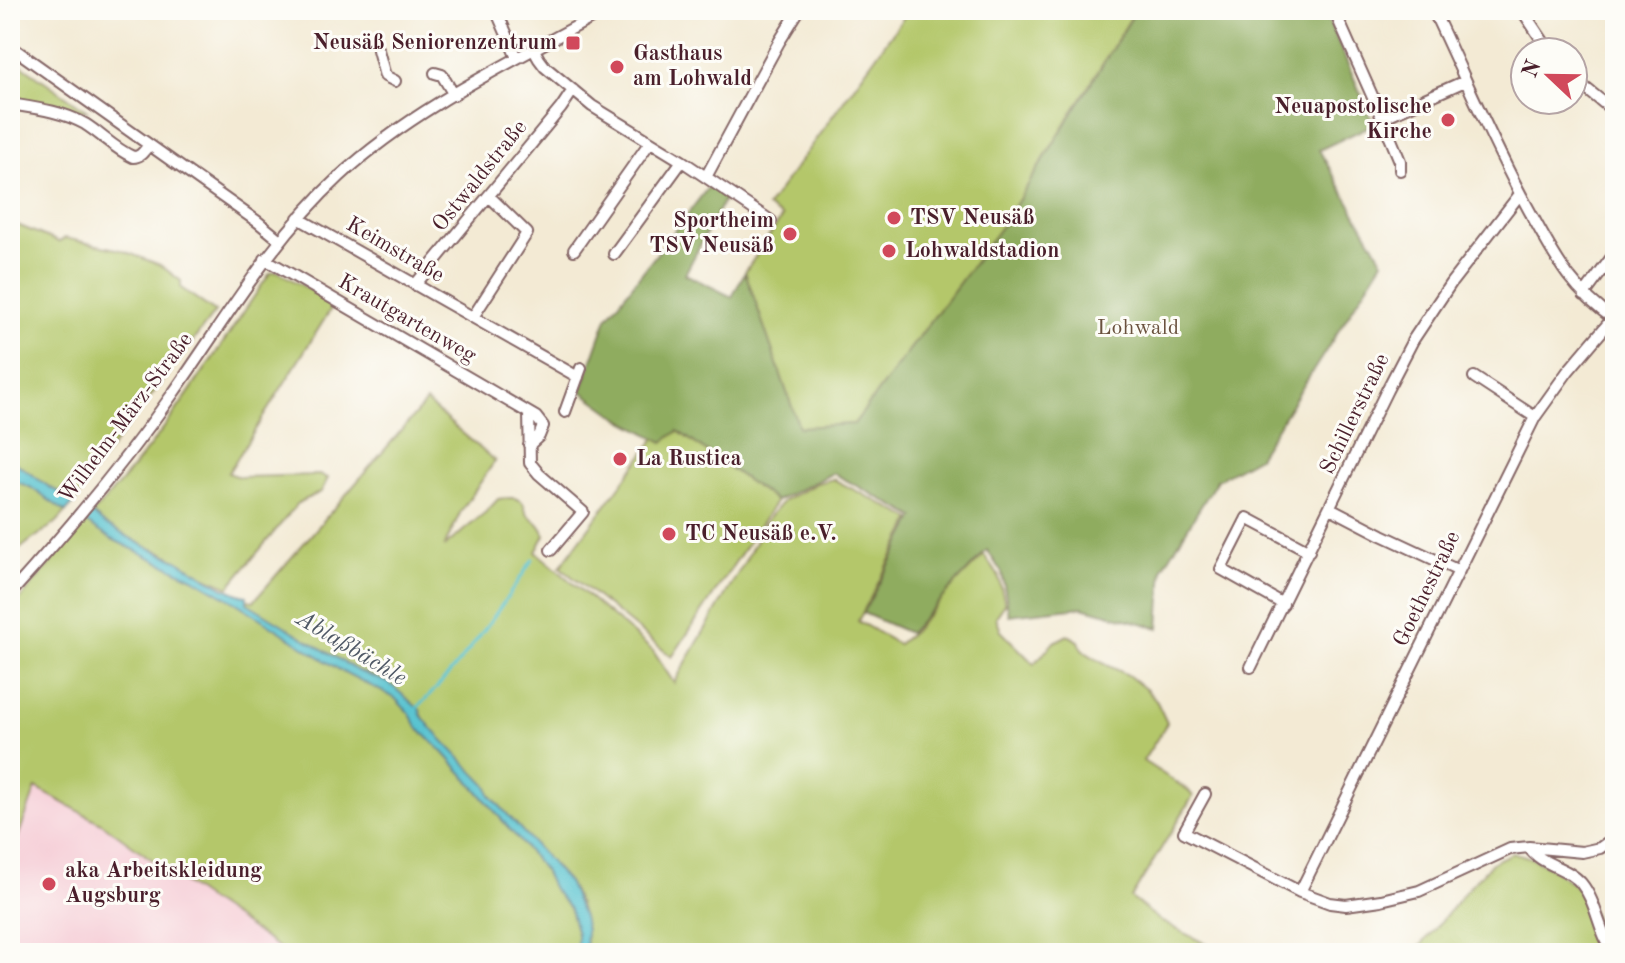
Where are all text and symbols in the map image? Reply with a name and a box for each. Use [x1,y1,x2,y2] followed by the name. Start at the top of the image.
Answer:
[313,32,557,54] place label: Neusäß Seniorenzentrum
[564,34,582,52] marker: Neusäß Seniorenzentrum
[1509,36,1589,116] north arrow
[633,43,752,90] place label: Gasthaus am Lohwald
[1519,57,1546,81] text: N
[608,58,626,76] marker: Gasthaus am Lohwald
[1274,96,1432,143] place label: Neuapostolische Kirche
[1439,111,1457,129] marker: Neuapostolische Kirche
[429,116,531,236] street label: Ostwaldstraße
[910,207,1035,229] place label: TSV Neusäß
[885,209,903,227] marker: TSV Neusäß
[649,210,774,257] place label: Sportheim TSV Neusäß
[342,213,448,287] street label: Keimstraße
[781,225,799,243] marker: Sportheim TSV Neusäß
[905,240,1059,262] place label: Lohwaldstadion
[880,242,898,260] marker: Lohwaldstadion
[334,271,480,367] street label: Krautgartenweg
[1097,317,1179,339] park label: Lohwald
[55,329,197,507] street label: Wilhelm-März-Straße
[1316,350,1394,478] street label: Schillerstraße
[636,448,742,470] place label: La Rustica
[611,450,629,468] marker: La Rustica
[685,523,837,545] place label: TC Neusäß e.V.
[660,525,678,543] marker: TC Neusäß e.V.
[1390,528,1464,650] street label: Goethestraße
[290,606,410,691] water label: Ablaßbächle
[65,860,262,907] place label: aka Arbeitskleidung Augsburg
[40,875,58,893] marker: aka Arbeitskleidung Augsburg

